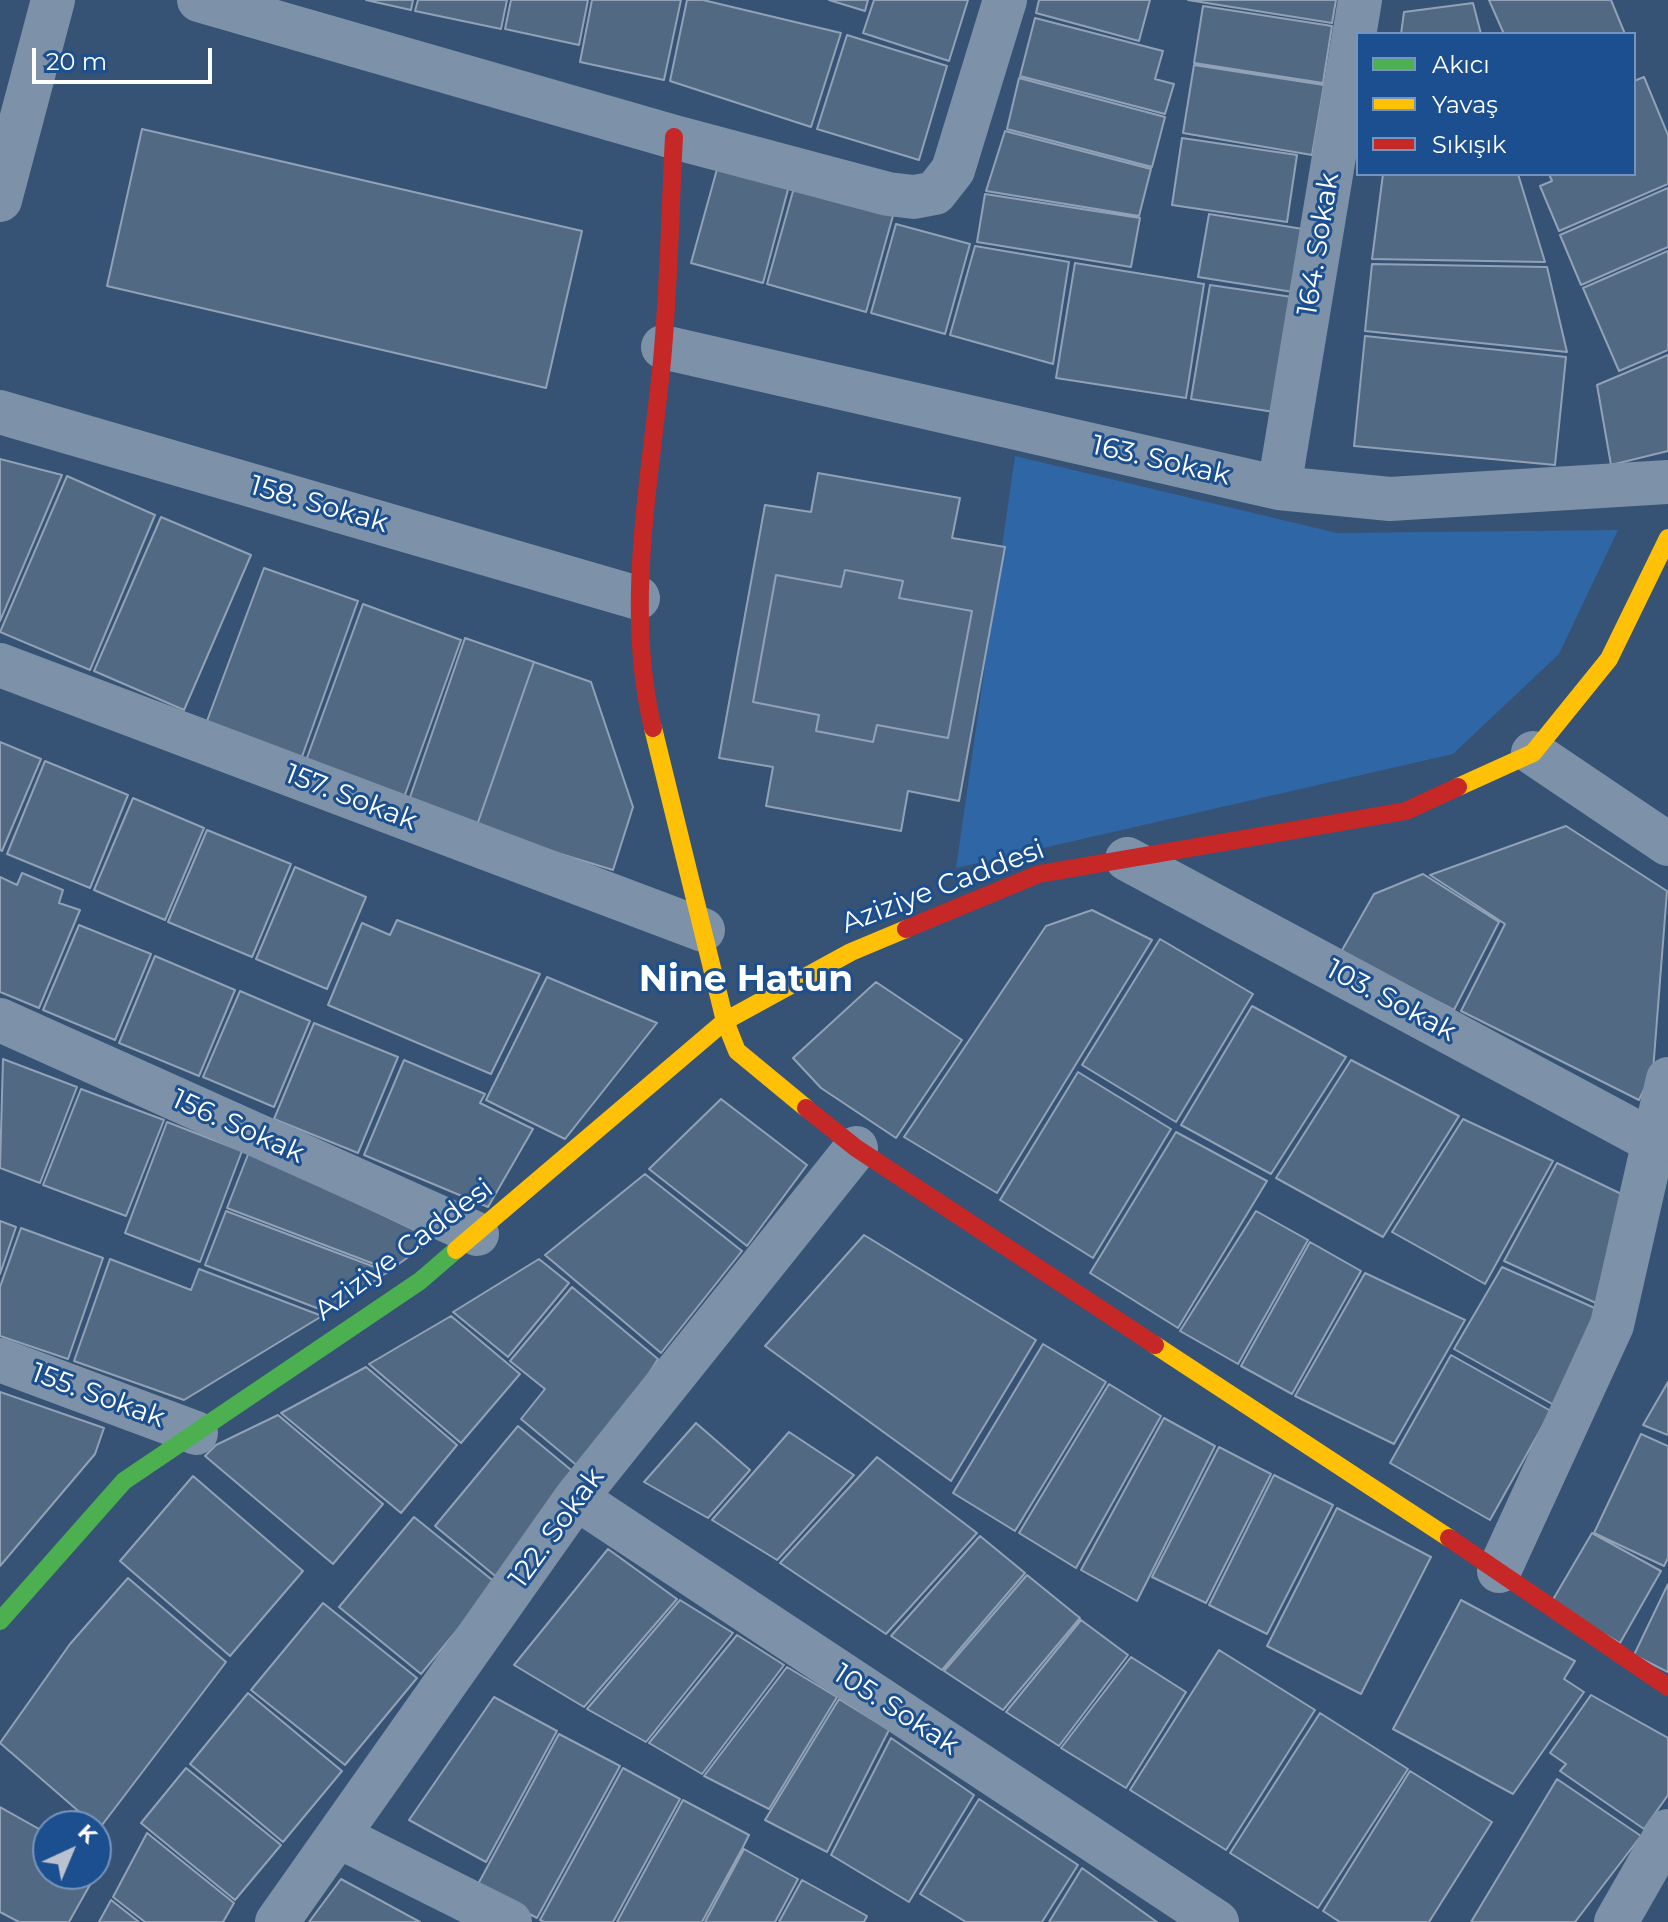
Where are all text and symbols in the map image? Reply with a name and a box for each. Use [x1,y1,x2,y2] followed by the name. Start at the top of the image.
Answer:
[36,32,216,82] scale bar
[1356,32,1636,176] legend
[46,47,107,76] text: 20 m
[1432,50,1490,79] text: Akıcı
[1432,90,1498,119] text: Yavaş
[1432,130,1506,159] text: Sıkışık
[1291,170,1347,318] street label: 164. Sokak
[1089,429,1233,493] street label: 163. Sokak
[246,469,392,541] street label: 158. Sokak
[280,758,422,838] street label: 157. Sokak
[837,833,1049,941] street label: Aziziye Caddesi
[1320,953,1462,1049] street label: 103. Sokak
[639,958,853,1002] district label: Nine Hatun
[167,1083,309,1171] street label: 156. Sokak
[308,1172,500,1328] street label: Aziziye Caddesi
[27,1356,169,1436] street label: 155. Sokak
[502,1462,612,1594] street label: 122. Sokak
[827,1657,965,1763] street label: 105. Sokak
[32,1810,112,1890] north arrow
[72,1818,103,1849] text: K

